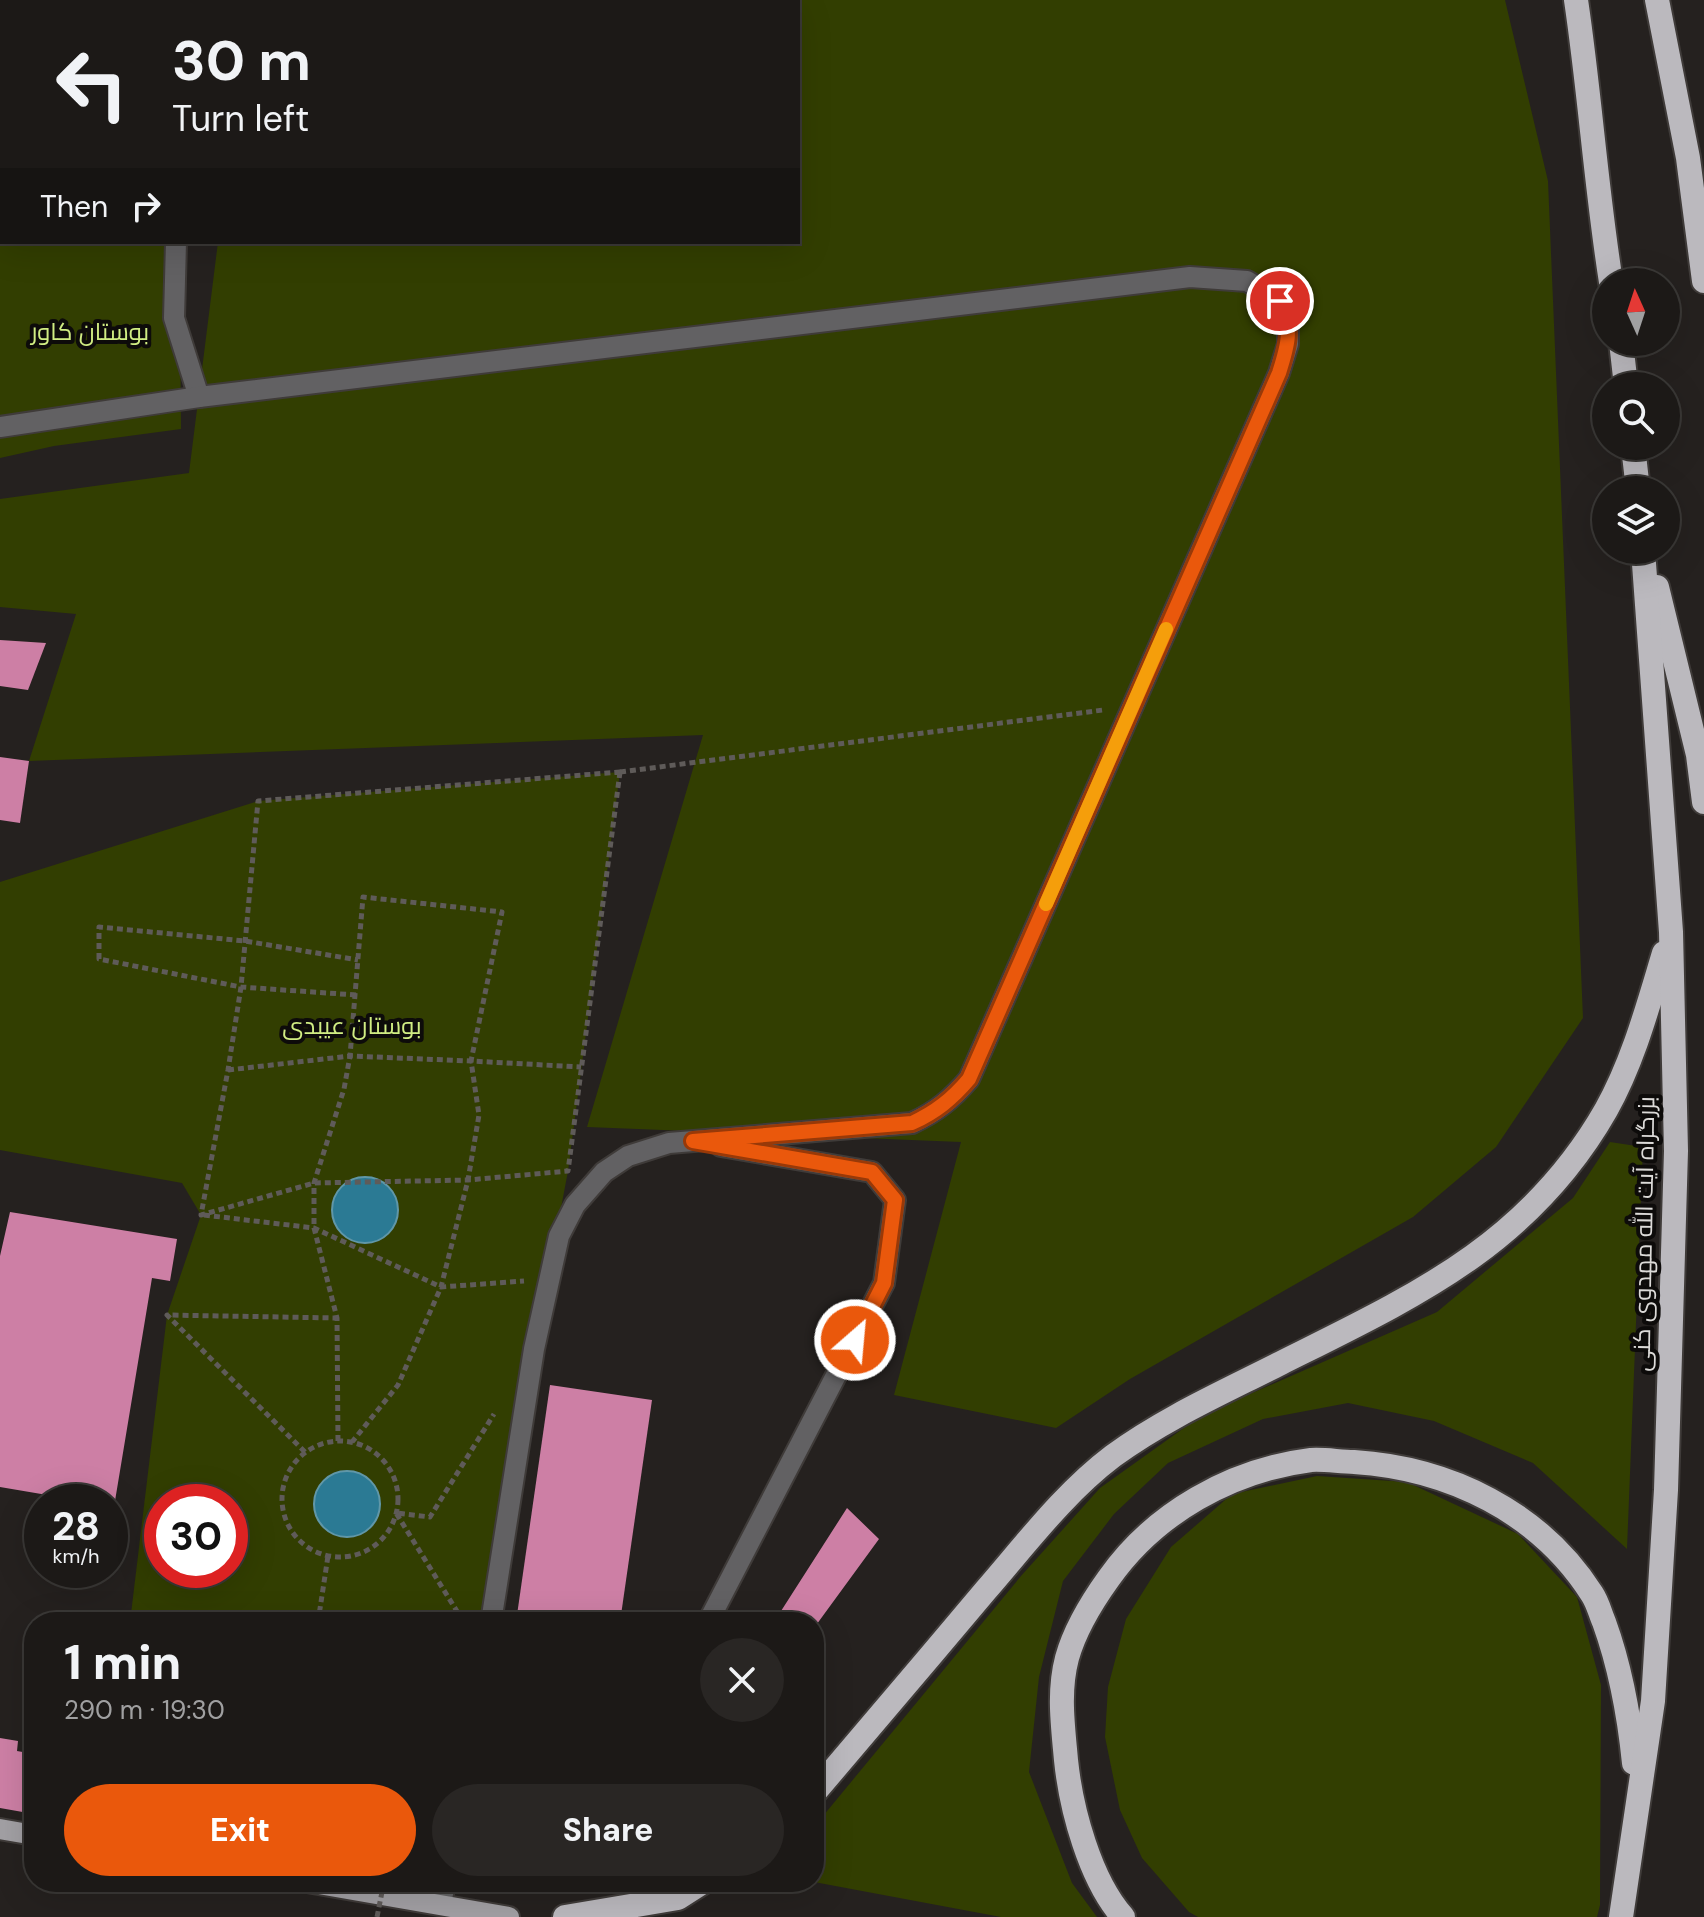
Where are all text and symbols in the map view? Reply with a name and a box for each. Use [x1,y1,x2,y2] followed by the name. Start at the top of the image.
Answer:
[172,24,311,97] text: 30 m
[40,32,144,136] icon: left
[172,95,309,142] text: Turn left
[124,184,168,228] icon: right
[40,187,108,226] text: Then
[1246,267,1314,335] pin
[1592,268,1680,356] north arrow
[1592,268,1680,564] map controls
[1258,279,1302,323] icon: arrive
[29,316,149,347] park label: بوستان کاور
[1592,372,1680,460] button: search
[1592,476,1680,564] button: layers
[282,1010,422,1041] park label: بوستان عیبدی
[1626,1096,1661,1372] street label: بزرگراه آیت الله مهدوی کنی
[813,1298,897,1382] position arrow
[144,1484,248,1588] speed limit sign: 30
[52,1500,100,1552] text: 28
[52,1543,100,1569] text: km/h
[64,1631,181,1694] text: 1 min
[700,1638,784,1722] button: close
[64,1693,225,1727] text: 290 m · 19:30
[64,1784,416,1876] button: Exit
[432,1784,784,1876] button: Share

